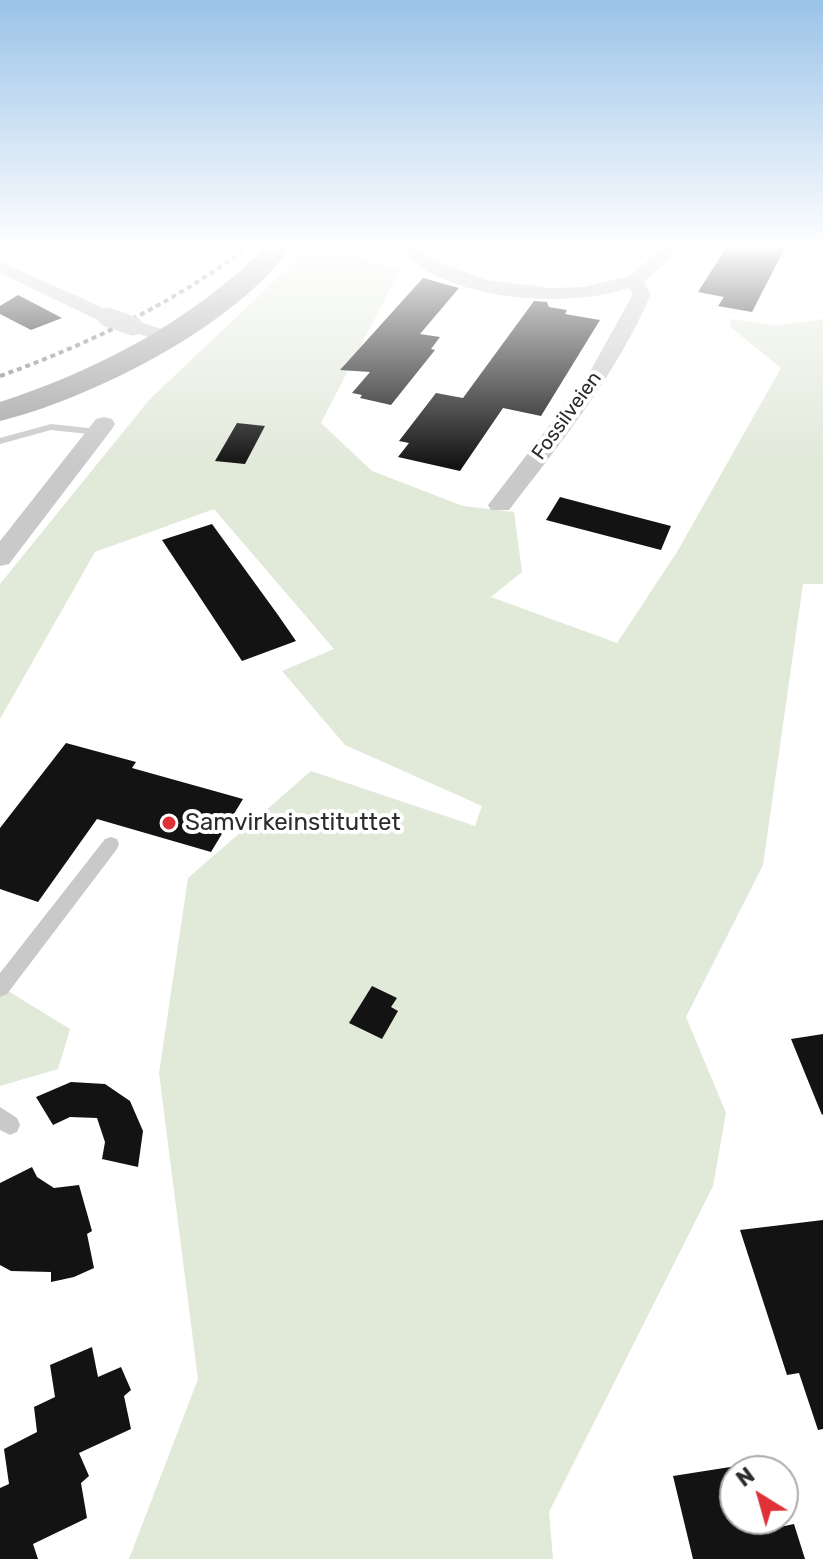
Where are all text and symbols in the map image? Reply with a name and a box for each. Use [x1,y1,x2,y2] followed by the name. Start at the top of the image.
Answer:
[527,367,607,465] street label: Fossilveien
[185,809,401,837] place label: Samvirkeinstituttet
[160,814,178,832] marker: Samvirkeinstituttet
[719,1455,799,1535] north arrow
[731,1461,760,1493] text: N

